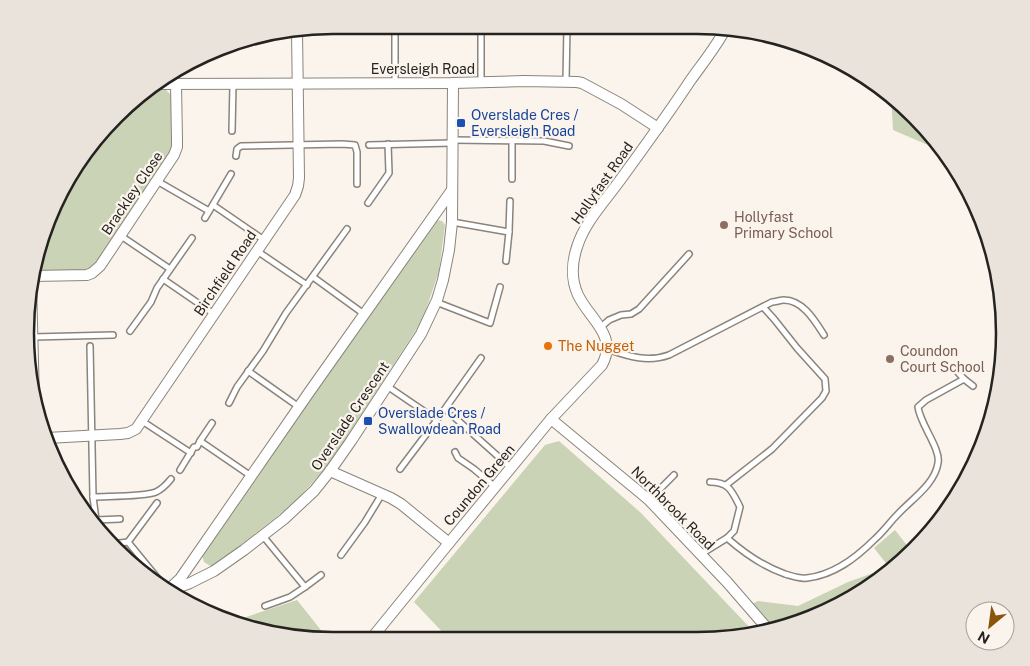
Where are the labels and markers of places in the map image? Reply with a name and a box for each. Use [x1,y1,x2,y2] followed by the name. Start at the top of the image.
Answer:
[471,107,578,139] place label: Overslade Cres / Eversleigh Road
[455,117,467,129] marker: Overslade Cres / Eversleigh Road
[734,209,833,241] place label: Hollyfast Primary School
[718,219,730,231] marker: Hollyfast Primary School
[558,338,634,354] place label: The Nugget
[542,340,554,352] marker: The Nugget
[900,343,985,375] place label: Coundon Court School
[884,353,896,365] marker: Coundon Court School
[378,405,501,437] place label: Overslade Cres / Swallowdean Road
[362,415,374,427] marker: Overslade Cres / Swallowdean Road

